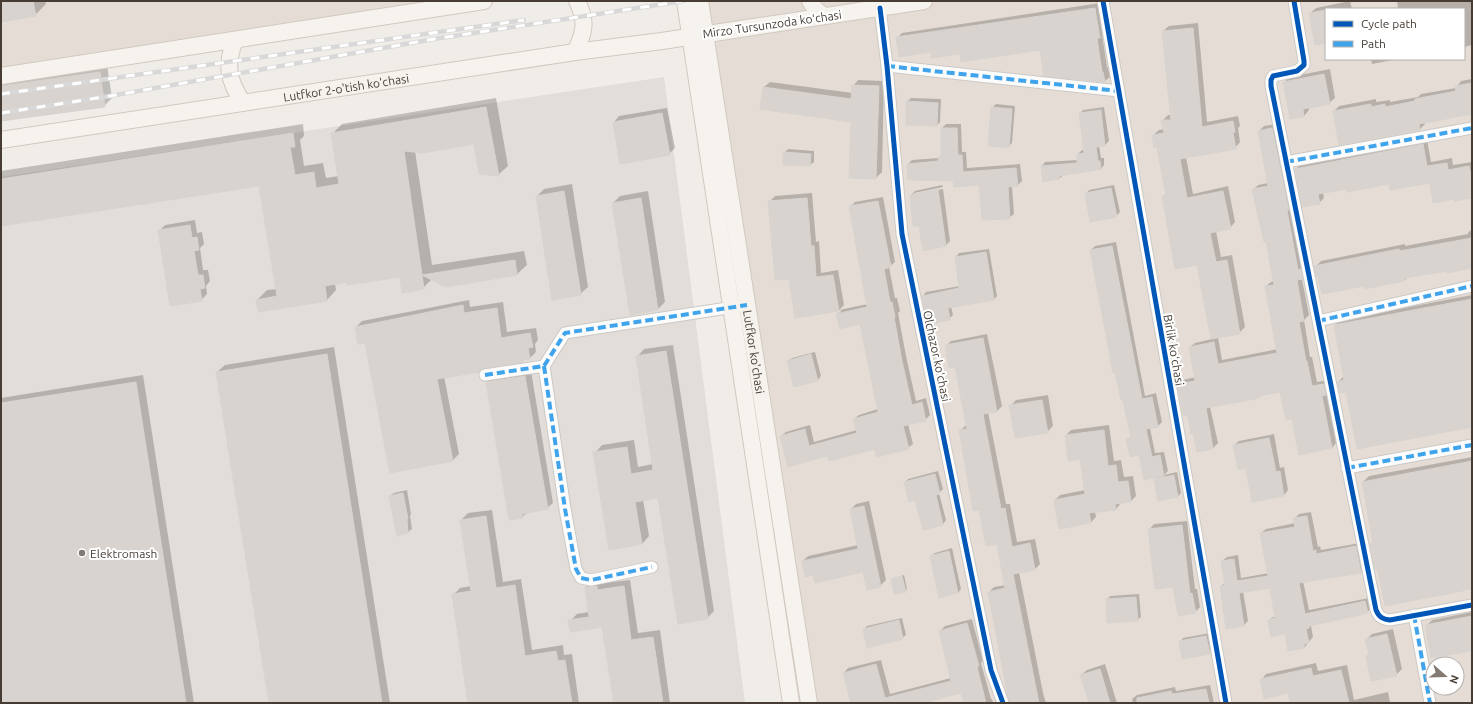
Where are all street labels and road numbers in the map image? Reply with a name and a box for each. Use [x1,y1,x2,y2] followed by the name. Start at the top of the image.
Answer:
[702,8,842,40] street label: Mirzo Tursunzoda koʻchasi
[282,71,410,103] street label: Lutfkor 2-o'tish ko'chasi
[742,309,767,395] street label: Lutfkor ko'chasi
[921,309,953,403] street label: Olchazor koʻchasi
[1161,313,1187,387] street label: Birlik koʻchasi

